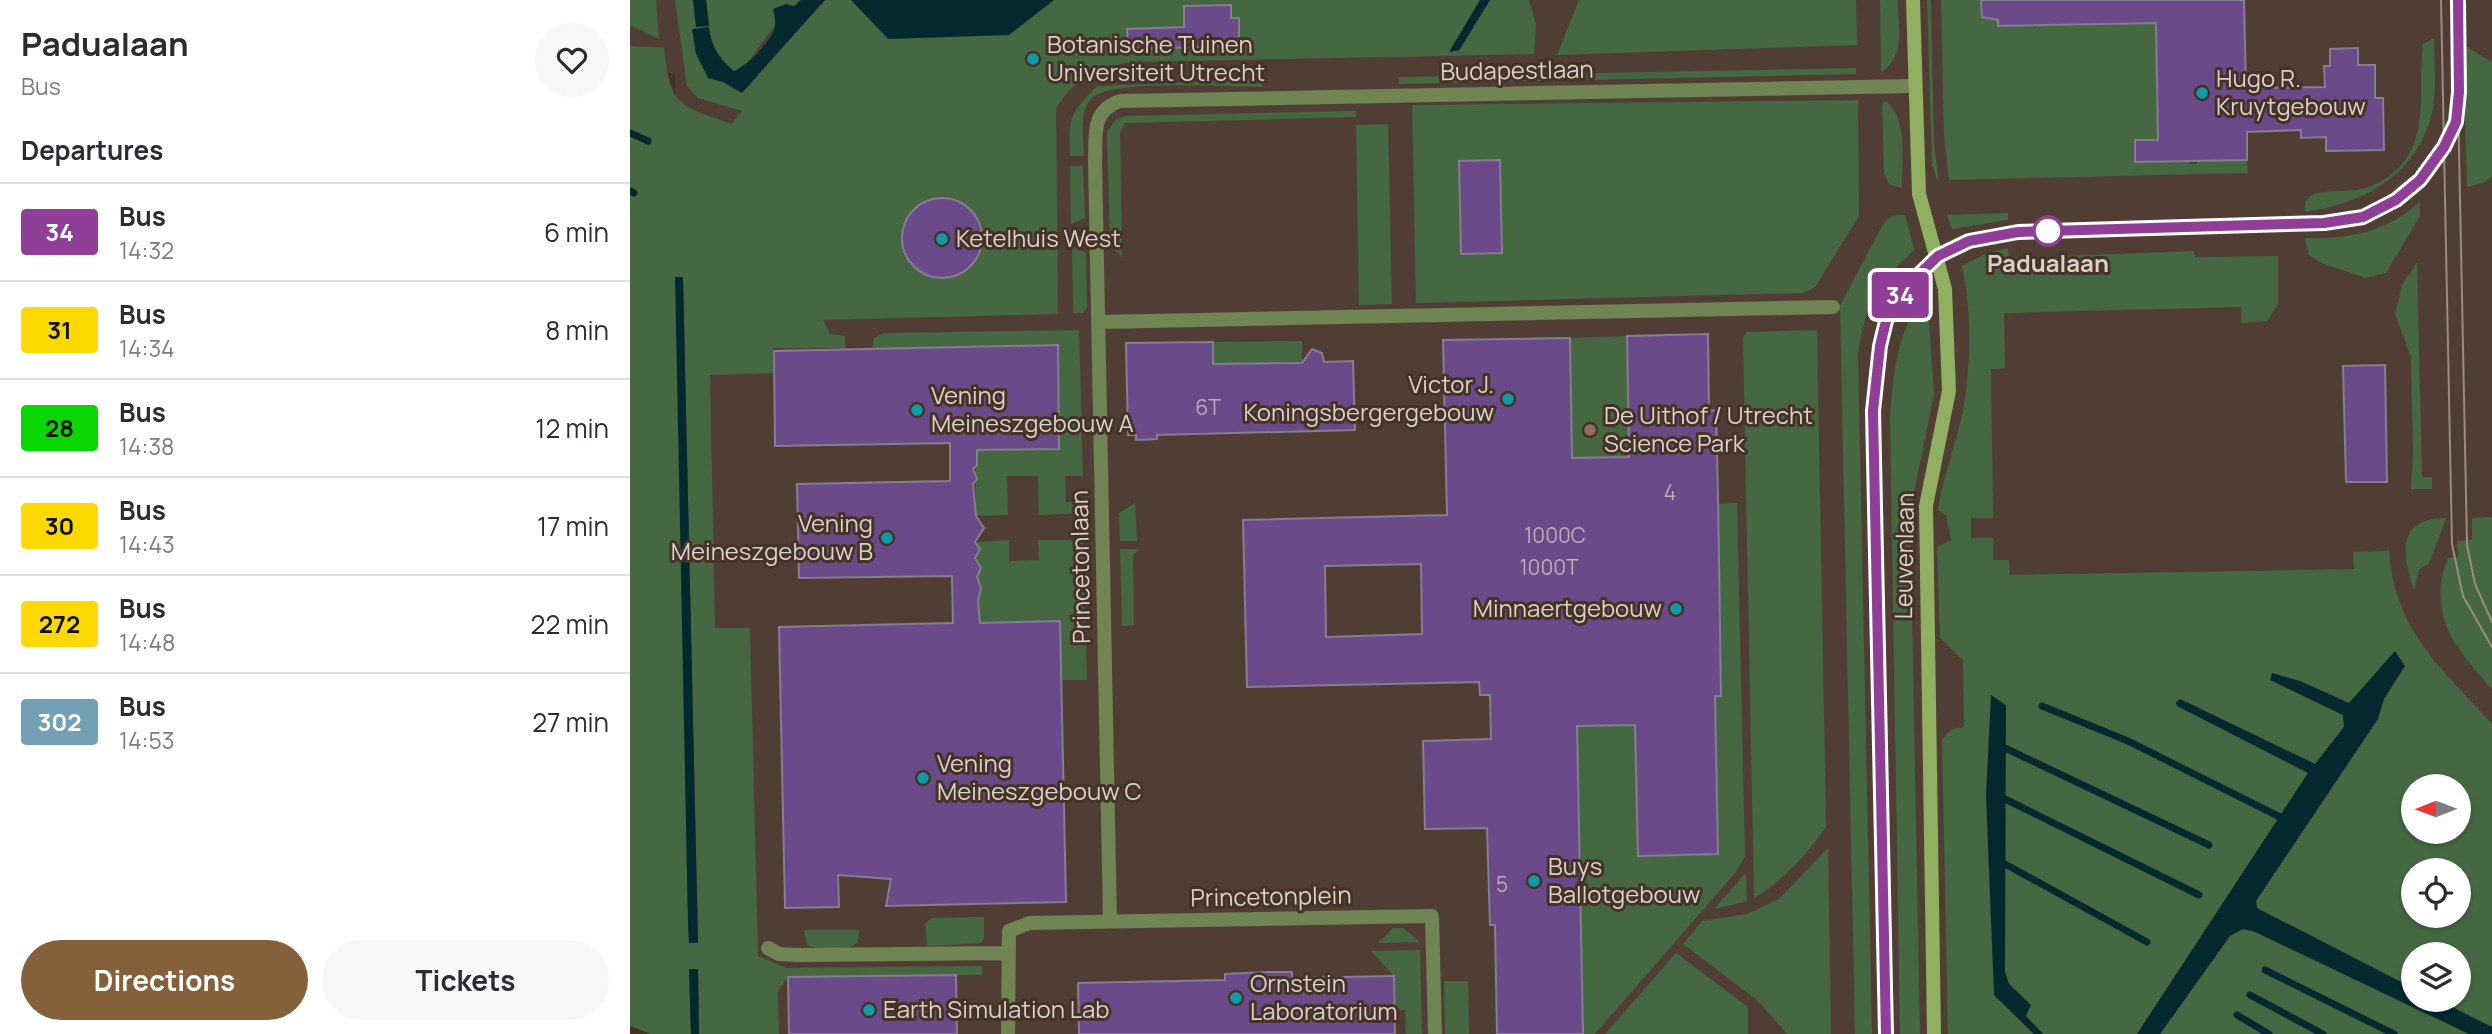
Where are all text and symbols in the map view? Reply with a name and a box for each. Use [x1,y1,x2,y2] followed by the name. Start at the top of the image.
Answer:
[21,21,189,66] text: Padualaan
[535,23,609,97] button: heart
[1047,27,1265,88] place label: Botanische Tuinen Universiteit Utrecht
[1025,51,1041,67] marker: Botanische Tuinen Universiteit Utrecht
[1440,52,1594,87] street label: Budapestlaan
[2216,61,2366,122] place label: Hugo R. Kruytgebouw
[21,70,61,102] text: Bus
[2194,85,2210,101] marker: Hugo R. Kruytgebouw
[21,132,163,168] text: Departures
[119,198,166,234] text: Bus
[544,214,609,250] text: 6 min
[45,215,74,248] text: 34
[2033,216,2063,246] marker: Padualaan
[956,221,1121,254] place label: Ketelhuis West
[934,231,950,247] marker: Ketelhuis West
[119,234,174,266] text: 14:32
[1987,246,2109,279] place label: Padualaan
[1868,272,1932,318] line badge: 34
[1886,278,1914,311] text: 34
[119,296,166,332] text: Bus
[545,312,609,348] text: 8 min
[47,313,72,346] text: 31
[119,332,175,364] text: 14:34
[1243,367,1494,428] place label: Victor J. Koningsbergergebouw
[931,378,1134,439] place label: Vening Meineszgebouw A
[1500,391,1516,407] marker: Victor J. Koningsbergergebouw
[1195,393,1221,421] house number: 6T
[119,394,166,430] text: Bus
[1604,398,1813,459] place label: De Uithof / Utrecht Science Park
[909,402,925,418] marker: Vening Meineszgebouw A
[535,410,609,446] text: 12 min
[45,411,74,444] text: 28
[1582,422,1598,438] marker: De Uithof / Utrecht Science Park
[119,430,174,462] text: 14:38
[1664,478,1676,506] house number: 4
[1062,490,1097,644] street label: Princetonlaan
[119,492,166,528] text: Bus
[1886,492,1921,620] street label: Leuvenlaan
[671,506,873,567] place label: Vening Meineszgebouw B
[537,508,609,544] text: 17 min
[45,509,74,542] text: 30
[1524,521,1586,549] house number: 1000C
[119,528,175,560] text: 14:43
[879,530,895,546] marker: Vening Meineszgebouw B
[1519,553,1579,581] house number: 1000T
[119,590,166,626] text: Bus
[1473,591,1662,624] place label: Minnaertgebouw
[1668,601,1684,617] marker: Minnaertgebouw
[531,606,609,642] text: 22 min
[39,607,80,640] text: 272
[119,626,175,658] text: 14:48
[119,688,166,724] text: Bus
[532,704,609,740] text: 27 min
[37,705,82,738] text: 302
[119,724,174,756] text: 14:53
[937,746,1142,807] place label: Vening Meineszgebouw C
[915,770,931,786] marker: Vening Meineszgebouw C
[2401,774,2471,844] north arrow
[2401,774,2471,1012] map controls
[1548,849,1700,910] place label: Buys Ballotgebouw
[2401,858,2471,928] button: locate
[1496,870,1508,898] house number: 5
[1526,873,1542,889] marker: Buys Ballotgebouw
[1190,878,1352,913] street label: Princetonplein
[21,940,308,1020] button: Directions
[322,940,609,1020] button: Tickets
[2401,942,2471,1012] button: layers
[1250,966,1398,1027] place label: Ornstein Laboratorium
[1228,990,1244,1006] marker: Ornstein Laboratorium
[883,992,1110,1025] place label: Earth Simulation Lab
[861,1002,877,1018] marker: Earth Simulation Lab

